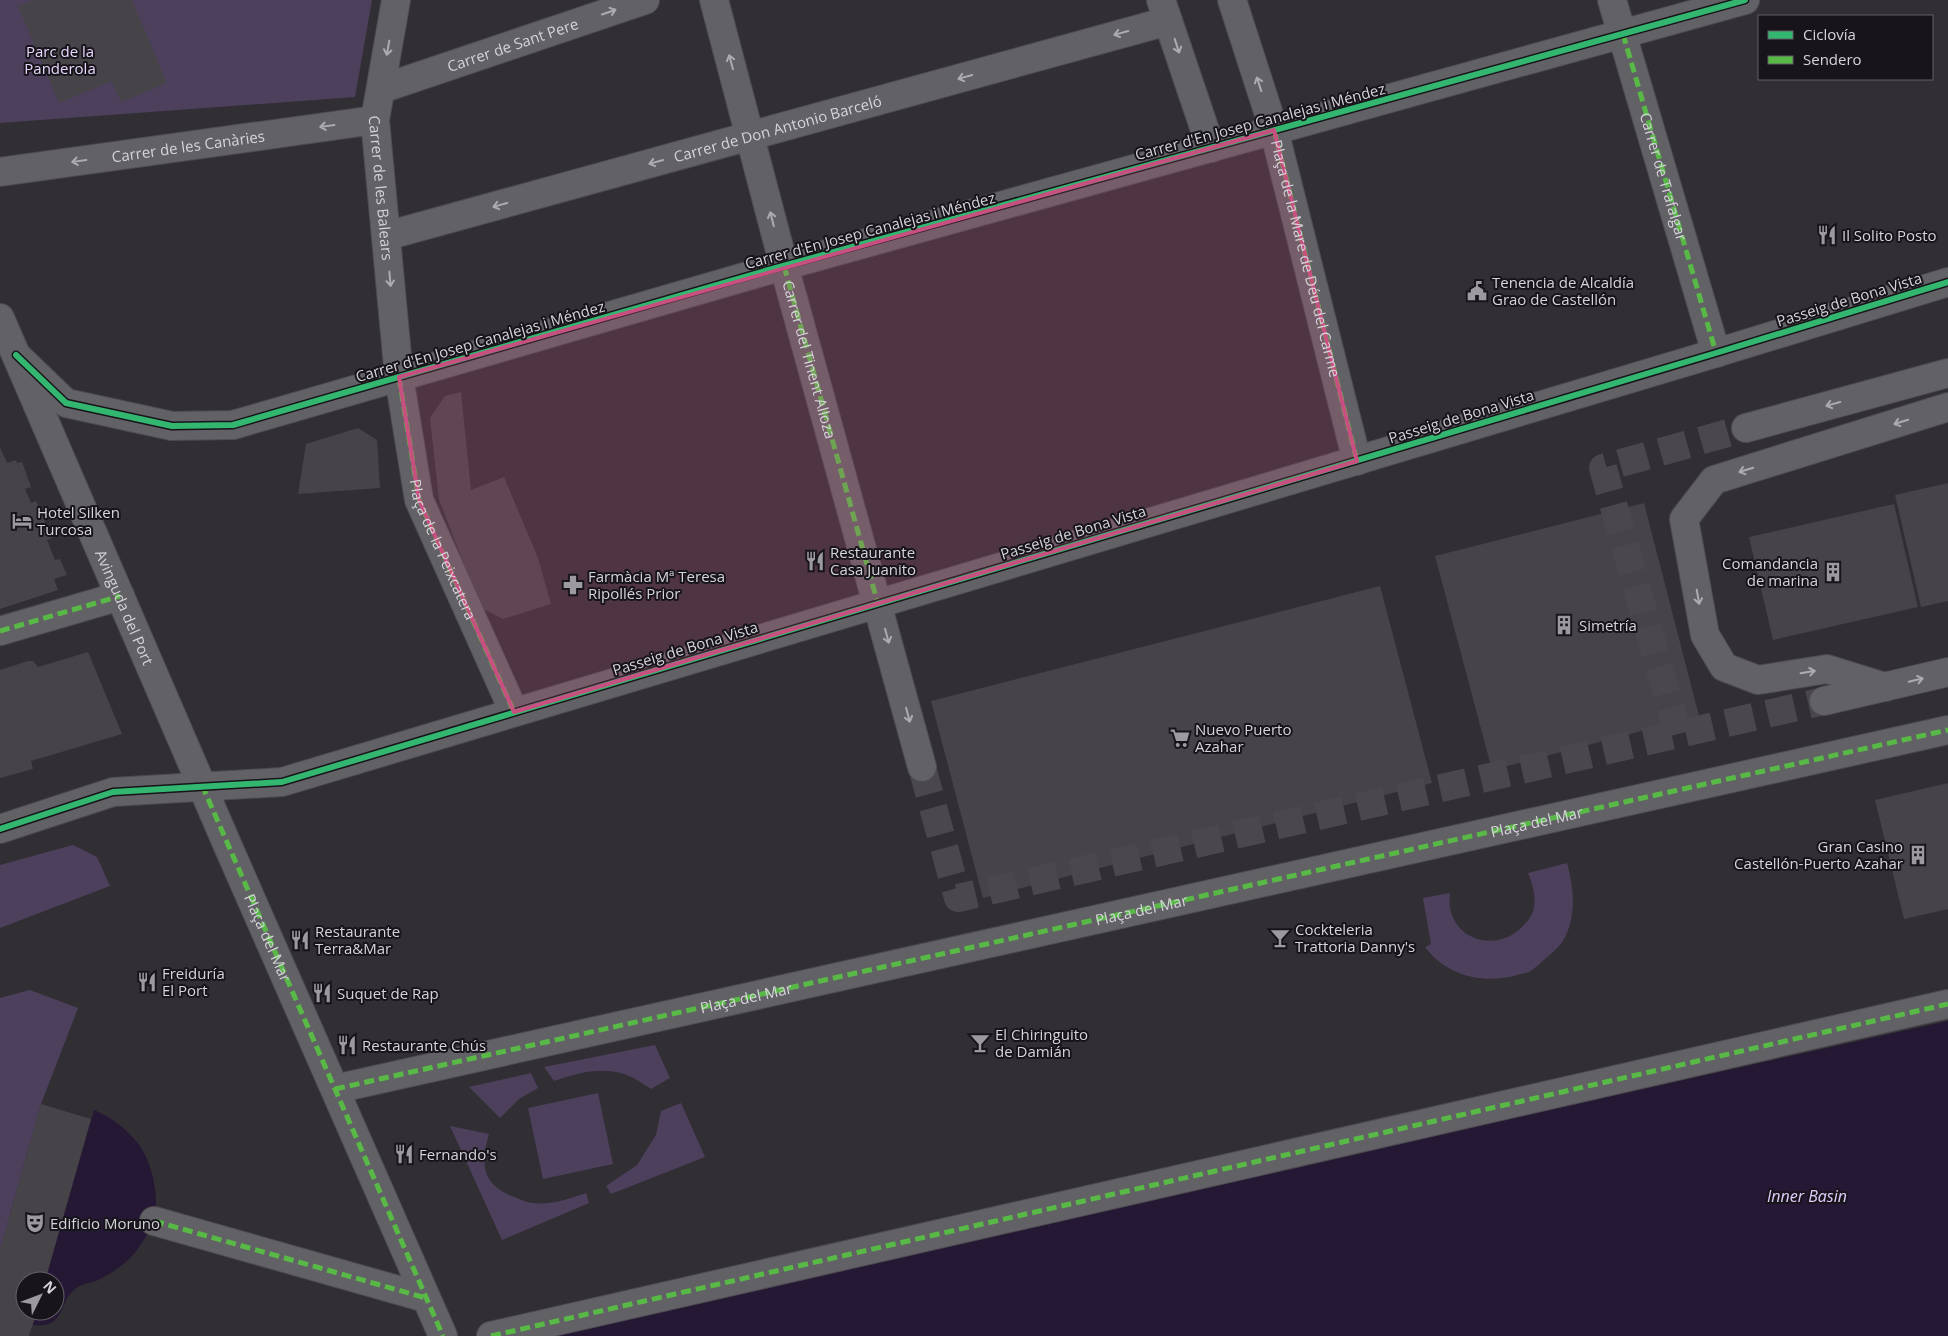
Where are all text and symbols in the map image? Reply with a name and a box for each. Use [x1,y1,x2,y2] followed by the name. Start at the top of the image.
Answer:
[601,7,616,16] one-way arrow
[445,13,581,76] street label: Carrer de Sant Pere
[1758,15,1933,80] legend
[1803,24,1856,44] text: Ciclovía
[1114,29,1130,39] one-way arrow
[1173,38,1182,54] one-way arrow
[382,40,392,56] one-way arrow
[24,41,96,78] park label: Parc de la Panderola
[1803,49,1862,69] text: Sendero
[725,54,735,70] one-way arrow
[957,72,973,82] one-way arrow
[1254,76,1264,92] one-way arrow
[1133,78,1387,164] street label: Carrer d'En Josep Canalejas i Méndez
[671,90,884,166] street label: Carrer de Don Antonio Barceló
[1636,110,1692,243] street label: Carrer de Trafalgar
[365,115,398,261] street label: Carrer de les Balears
[319,121,335,131] one-way arrow
[110,125,266,166] street label: Carrer de les Canàries
[1267,138,1346,379] street label: Plaça de la Mare de Déu del Carme
[72,156,88,166] one-way arrow
[649,157,665,167] one-way arrow
[743,187,997,273] street label: Carrer d'En Josep Canalejas i Méndez
[492,201,508,210] one-way arrow
[767,212,776,228] one-way arrow
[1816,224,1838,246] restaurant icon: Il Solito Posto
[1842,225,1937,245] place label: Il Solito Posto
[1774,267,1924,331] street label: Passeig de Bona Vista
[385,270,395,286] one-way arrow
[1492,272,1634,309] place label: Tenencia de Alcaldía Grao de Castellón
[778,278,841,441] street label: Carrer del Tinent Alloza
[1466,280,1488,302] public building icon: Tenencia de Alcaldía Grao de Castellón
[353,296,607,386] street label: Carrer d'En Josep Canalejas i Méndez
[1386,384,1536,448] street label: Passeig de Bona Vista
[1826,400,1842,410] one-way arrow
[1894,417,1910,427] one-way arrow
[1738,465,1754,475] one-way arrow
[406,478,481,623] street label: Plaça de la Peixcatera
[998,500,1148,564] street label: Passeig de Bona Vista
[37,502,120,539] place label: Hotel Silken Turcosa
[11,510,33,532] hotel icon: Hotel Silken Turcosa
[830,542,916,579] place label: Restaurante Casa Juanito
[91,546,159,668] street label: Avinguda del Port
[804,550,826,572] restaurant icon: Restaurante Casa Juanito
[1722,553,1818,590] place label: Comandancia de marina
[1822,561,1844,583] building icon: Comandancia de marina
[588,566,725,603] place label: Farmàcia Mª Teresa Ripollés Prior
[562,574,584,596] pharmacy icon: Farmàcia Mª Teresa Ripollés Prior
[1693,589,1703,605] one-way arrow
[1553,614,1575,636] building icon: Simetría
[1579,615,1637,635] place label: Simetría
[610,616,760,680] street label: Passeig de Bona Vista
[882,628,892,644] one-way arrow
[1799,667,1815,677] one-way arrow
[1908,674,1924,684] one-way arrow
[904,707,914,723] one-way arrow
[1195,719,1291,756] place label: Nuevo Puerto Azahar
[1169,727,1191,749] supermarket icon: Nuevo Puerto Azahar
[1489,802,1585,842] street label: Plaça del Mar
[1734,836,1903,873] place label: Gran Casino Castellón-Puerto Azahar
[1907,844,1929,866] building icon: Gran Casino Castellón-Puerto Azahar
[240,890,296,985] street label: Plaça del Mar
[1093,890,1189,930] street label: Plaça del Mar
[1295,919,1415,956] place label: Cockteleria Trattoria Danny's
[315,921,400,958] place label: Restaurante Terra&Mar
[1269,927,1291,949] bar icon: Cockteleria Trattoria Danny's
[289,929,311,951] restaurant icon: Restaurante Terra&Mar
[162,963,225,1000] place label: Freiduría El Port
[136,971,158,993] restaurant icon: Freiduría El Port
[698,978,794,1018] street label: Plaça del Mar
[311,982,333,1004] restaurant icon: Suquet de Rap
[337,983,439,1003] place label: Suquet de Rap
[995,1024,1088,1061] place label: El Chiringuito de Damián
[969,1032,991,1054] bar icon: El Chiringuito de Damián
[336,1034,358,1056] restaurant icon: Restaurante Chús
[362,1035,486,1055] place label: Restaurante Chús
[393,1143,415,1165] restaurant icon: Fernando's
[419,1144,497,1164] place label: Fernando's
[1767,1185,1847,1207] water label: Inner Basin
[24,1212,46,1234] theatre icon: Edificio Moruno
[50,1213,160,1233] place label: Edificio Moruno
[15,1271,65,1321] north arrow
[39,1276,61,1298] text: N

